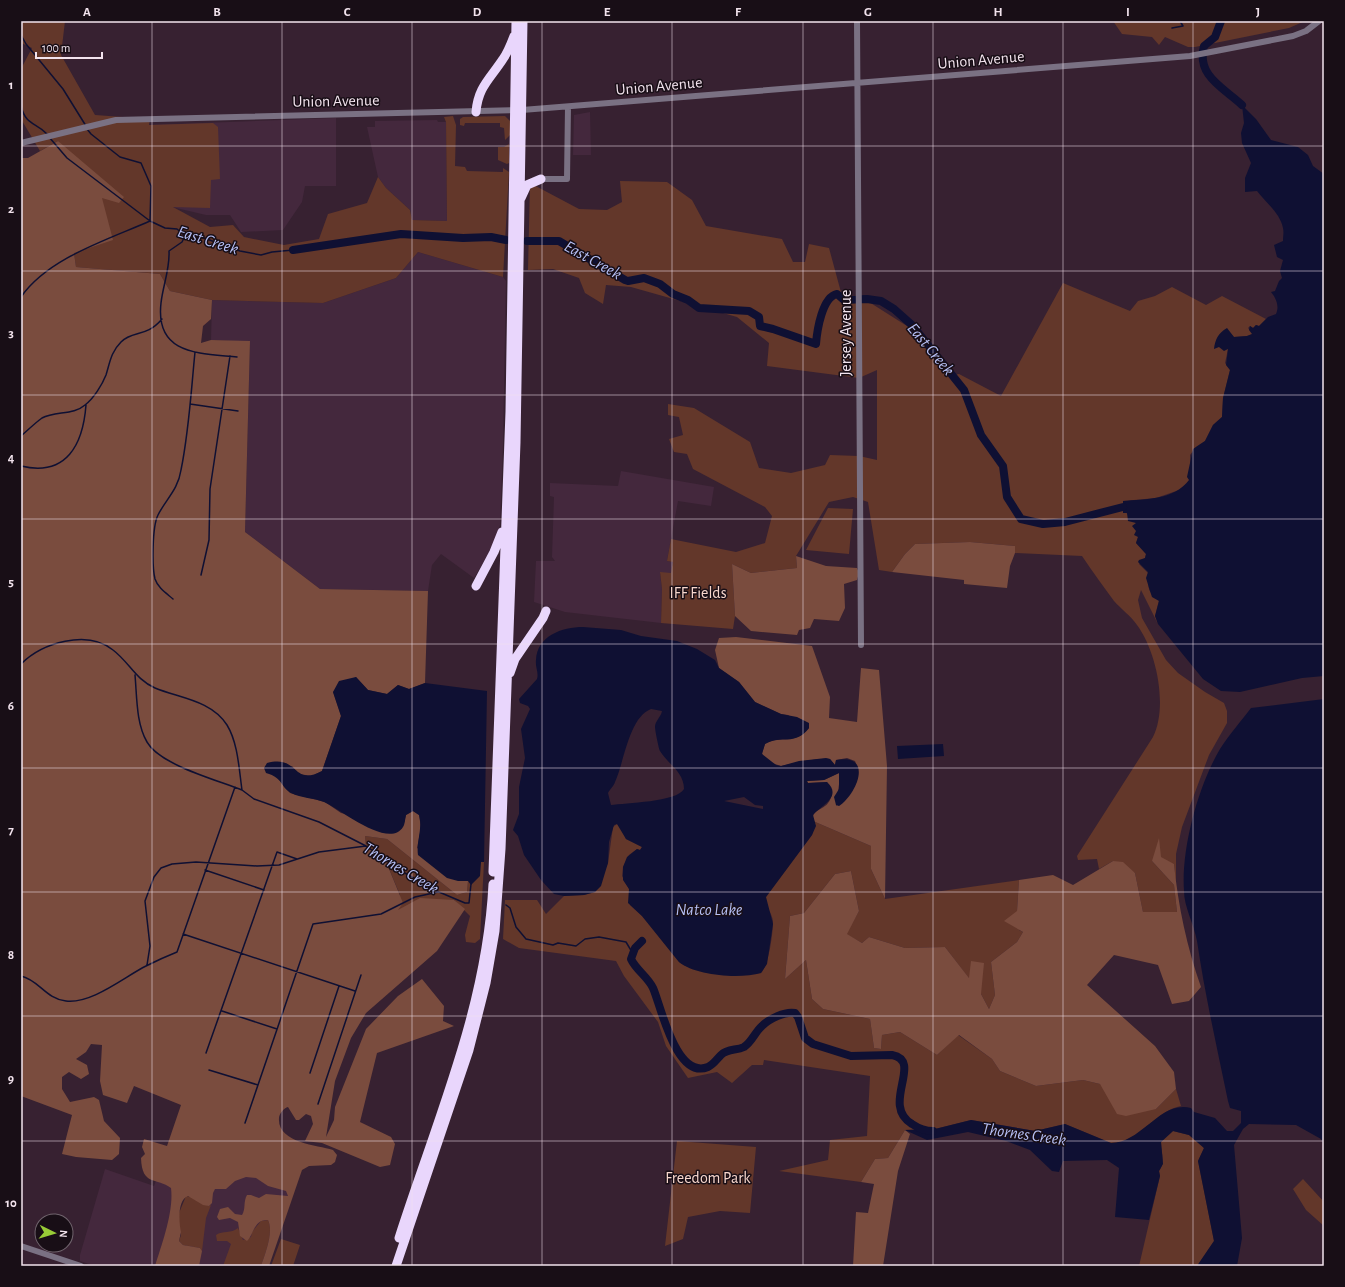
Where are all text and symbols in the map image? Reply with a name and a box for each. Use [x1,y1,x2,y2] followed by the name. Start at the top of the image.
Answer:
[83,6,91,19] text: A
[213,6,221,19] text: B
[344,6,351,19] text: C
[473,6,482,19] text: D
[604,6,611,19] text: E
[735,6,742,19] text: F
[864,6,872,19] text: G
[993,6,1003,19] text: H
[1126,6,1130,19] text: I
[1256,6,1260,19] text: J
[36,34,102,60] scale bar
[42,42,70,54] text: 100 m
[937,48,1025,72] street label: Union Avenue
[615,74,703,98] street label: Union Avenue
[9,79,13,92] text: 1
[292,92,380,110] street label: Union Avenue
[8,203,14,216] text: 2
[176,223,241,257] water label: East Creek
[561,237,625,283] water label: East Creek
[838,290,855,376] street label: Jersey Avenue
[904,319,958,379] water label: East Creek
[8,327,14,340] text: 3
[8,452,15,465] text: 4
[8,576,14,589] text: 5
[669,585,727,601] park label: IFF Fields
[8,700,14,713] text: 6
[8,824,14,837] text: 7
[360,839,442,897] water label: Thornes Creek
[675,901,743,918] water label: Natco Lake
[8,949,14,962] text: 8
[8,1073,14,1086] text: 9
[981,1120,1067,1148] water label: Thornes Creek
[665,1170,751,1186] park label: Freedom Park
[5,1197,17,1210] text: 10
[34,1213,74,1253] north arrow
[58,1230,69,1238] text: N

